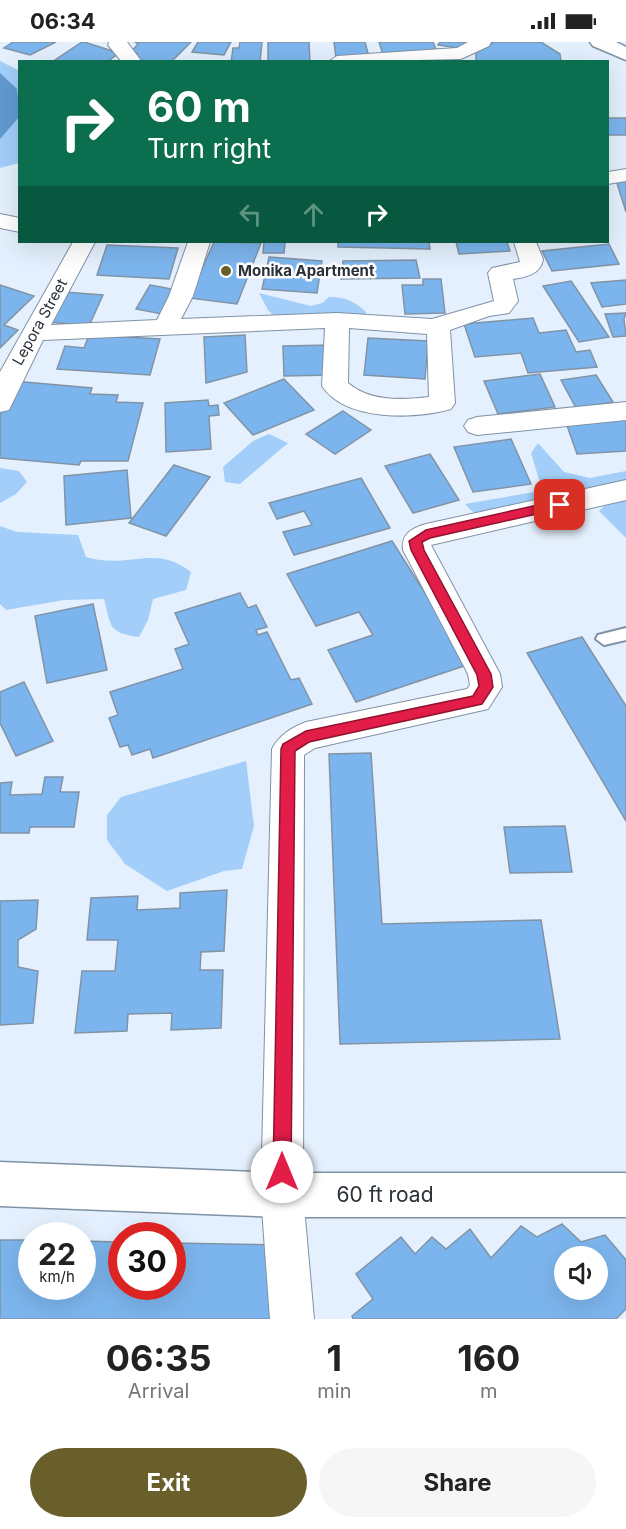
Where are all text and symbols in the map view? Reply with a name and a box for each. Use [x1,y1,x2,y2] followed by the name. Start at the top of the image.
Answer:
[30,8,96,34] text: 06:34
[147,81,251,132] text: 60 m
[48,84,126,162] icon: right
[147,132,271,165] text: Turn right
[234,198,267,231] icon: left
[297,198,330,231] icon: ahead
[360,198,393,231] icon: right
[238,261,375,280] place label: Monika Apartment
[219,264,233,278] marker: Monika Apartment
[8,275,71,368] street label: Lepora Street
[534,479,585,530] pin
[543,488,576,521] icon: arrive
[250,1140,314,1204] position arrow
[336,1182,434,1207] street label: 60 ft road
[108,1222,186,1300] speed limit sign: 30
[38,1236,76,1272] text: 22
[554,1246,608,1300] map controls
[554,1246,608,1300] button: sound
[39,1267,75,1286] text: km/h
[106,1336,212,1380] text: 06:35
[327,1336,342,1380] text: 1
[457,1336,520,1380] text: 160
[128,1379,189,1403] text: Arrival
[317,1379,351,1403] text: min
[480,1379,498,1403] text: m
[30,1448,307,1517] button: Exit
[319,1448,596,1517] button: Share

